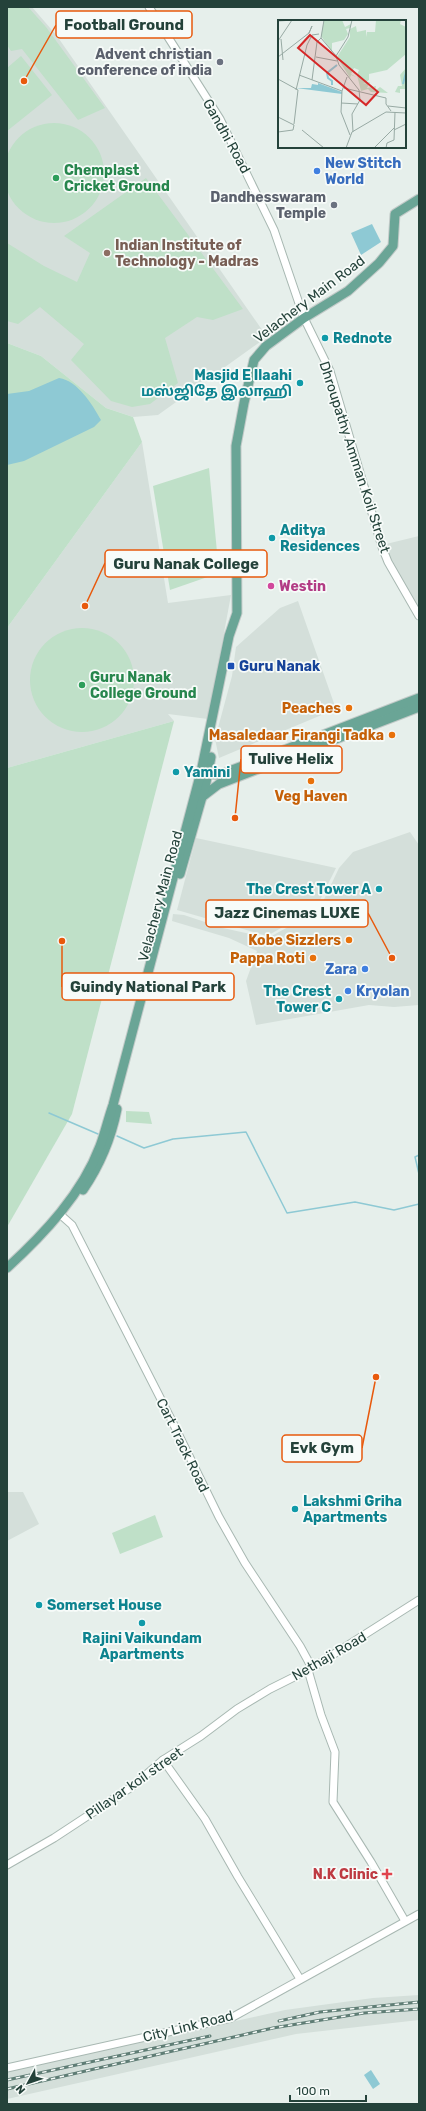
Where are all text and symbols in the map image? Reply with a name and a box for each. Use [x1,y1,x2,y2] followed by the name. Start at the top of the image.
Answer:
[56,11,192,38] callout: Football Ground
[64,16,184,34] text: Football Ground
[278,20,406,148] inset map
[77,46,212,79] place label: Advent christian conference of india
[215,57,225,67] marker: Advent christian conference of india
[199,96,254,176] street label: Gandhi Road
[325,155,401,188] place label: New Stitch World
[64,162,170,195] place label: Chemplast Cricket Ground
[312,166,322,176] marker: New Stitch World
[51,173,61,183] marker: Chemplast Cricket Ground
[210,189,326,222] place label: Dandhesswaram Temple
[329,200,339,210] marker: Dandhesswaram Temple
[115,237,259,270] place label: Indian Institute of Technology - Madras
[102,248,112,258] marker: Indian Institute of Technology - Madras
[250,252,368,347] street label: Velachery Main Road
[333,330,392,347] place label: Rednote
[320,333,330,343] marker: Rednote
[315,359,394,556] street label: Dhroupathy Amman Koil Street
[141,367,292,401] place label: Masjid E Ilaahi மஸ்ஜிதே இலாஹி
[295,378,305,388] marker: Masjid E Ilaahi மஸ்ஜிதே இலாஹி
[280,522,360,555] place label: Aditya Residences
[267,533,277,543] marker: Aditya Residences
[105,550,267,577] callout: Guru Nanak College
[113,555,259,573] text: Guru Nanak College
[279,578,326,595] place label: Westin
[266,581,276,591] marker: Westin
[239,658,321,675] place label: Guru Nanak
[226,661,236,671] marker: Guru Nanak
[90,669,197,702] place label: Guru Nanak College Ground
[77,680,87,690] marker: Guru Nanak College Ground
[282,700,341,717] place label: Peaches
[344,703,354,713] marker: Peaches
[209,727,384,744] place label: Masaledaar Firangi Tadka
[387,730,397,740] marker: Masaledaar Firangi Tadka
[241,746,342,773] callout: Tulive Helix
[248,750,334,768] text: Tulive Helix
[184,764,230,781] place label: Yamini
[171,767,181,777] marker: Yamini
[306,776,316,786] marker: Veg Haven
[275,788,347,805] place label: Veg Haven
[135,829,186,964] street label: Velachery Main Road
[246,881,371,898] place label: The Crest Tower A
[374,884,384,894] marker: The Crest Tower A
[206,900,368,927] callout: Jazz Cinemas LUXE
[214,904,360,922] text: Jazz Cinemas LUXE
[248,932,341,949] place label: Kobe Sizzlers
[344,935,354,945] marker: Kobe Sizzlers
[230,950,305,967] place label: Pappa Roti
[308,953,318,963] marker: Pappa Roti
[325,961,357,978] place label: Zara
[360,964,370,974] marker: Zara
[62,973,234,1000] callout: Guindy National Park
[70,978,226,996] text: Guindy National Park
[263,983,331,1016] place label: The Crest Tower C
[356,983,410,1000] place label: Kryolan
[343,986,353,996] marker: Kryolan
[334,994,344,1004] marker: The Crest Tower C
[152,1396,213,1495] street label: Cart Track Road
[282,1435,362,1462] callout: Evk Gym
[290,1439,354,1457] text: Evk Gym
[303,1493,402,1526] place label: Lakshmi Griha Apartments
[290,1504,300,1514] marker: Lakshmi Griha Apartments
[47,1597,162,1614] place label: Somerset House
[34,1600,44,1610] marker: Somerset House
[137,1618,147,1628] marker: Rajini Vaikundam Apartments
[289,1628,369,1685] street label: Nethaji Road
[82,1630,202,1663] place label: Rajini Vaikundam Apartments
[83,1743,186,1823] street label: Pillayar koil street
[313,1866,378,1883] place label: N.K Clinic
[381,1868,393,1880] marker: N.K Clinic
[141,2007,235,2046] street label: City Link Road
[8,2063,48,2103] north arrow
[290,2077,366,2103] scale bar
[13,2082,28,2096] text: N
[296,2084,330,2098] text: 100 m

